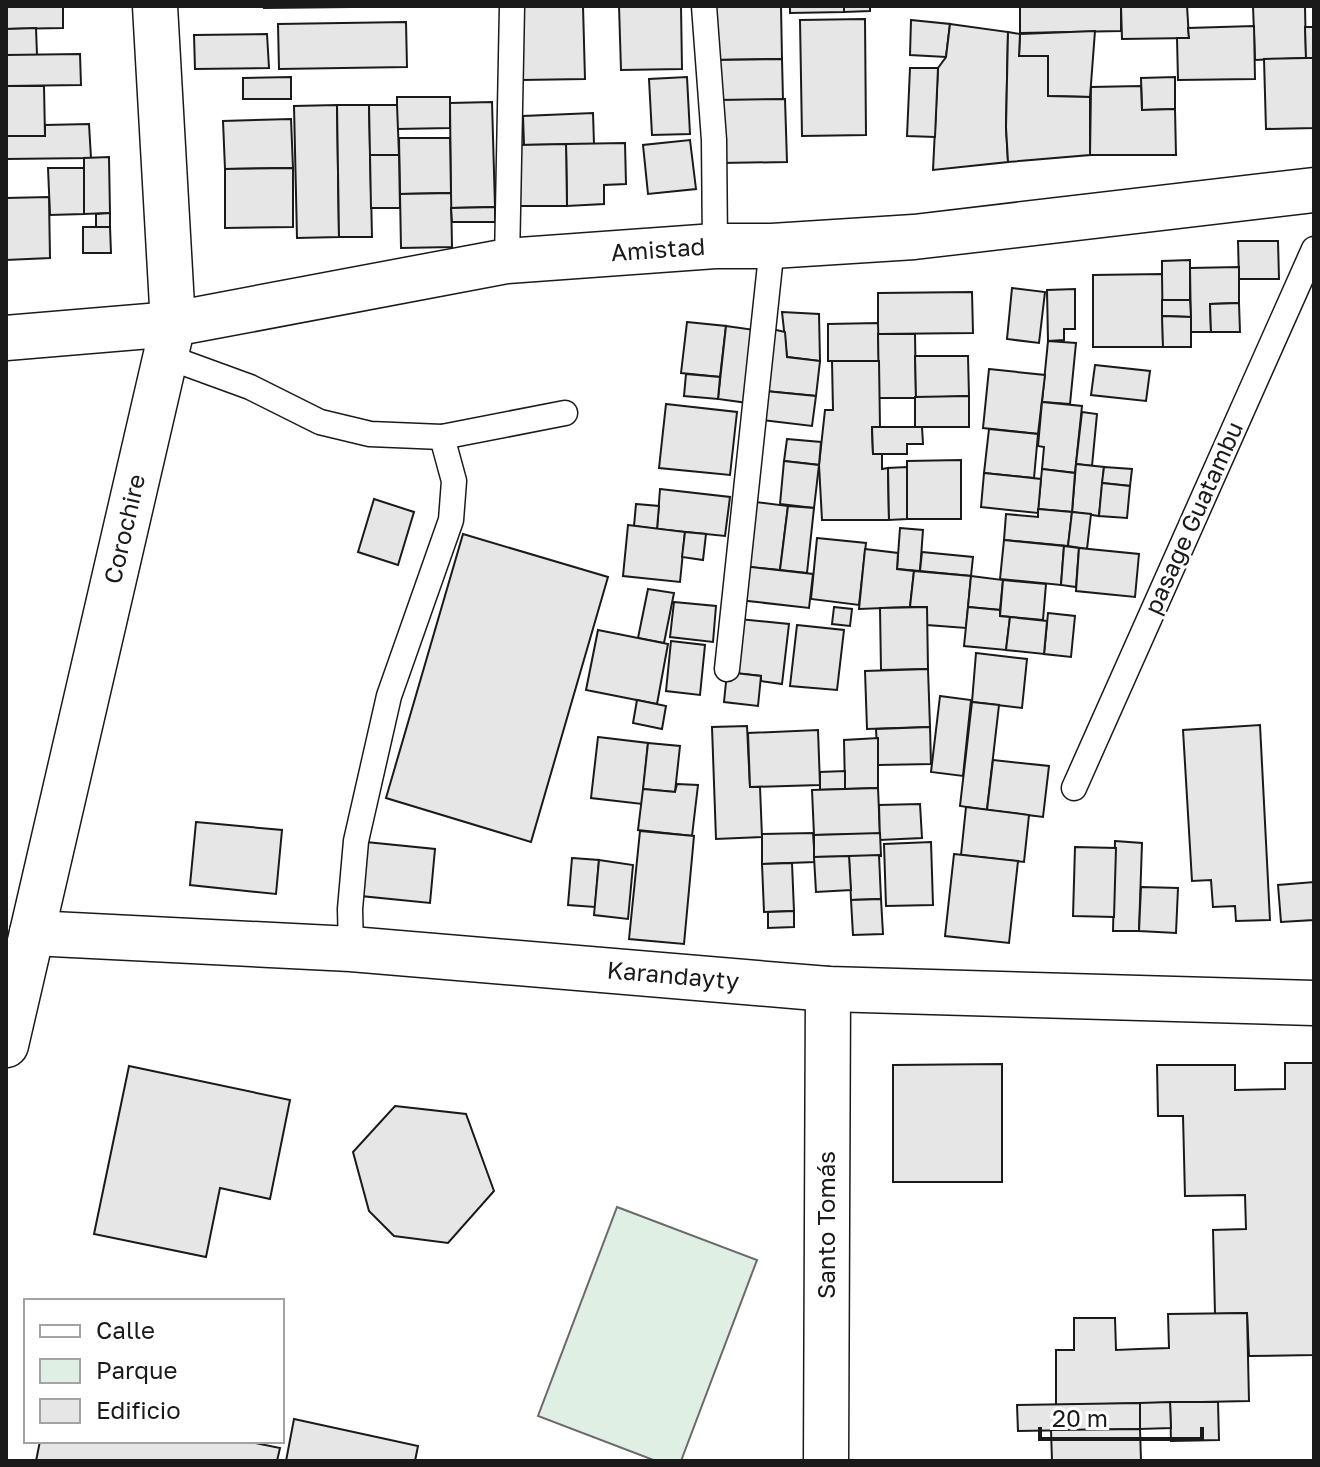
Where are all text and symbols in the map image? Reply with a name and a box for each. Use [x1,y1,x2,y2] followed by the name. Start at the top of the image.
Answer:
[610,231,706,266] street label: Amistad
[1137,417,1248,618] street label: pasage Guatambu
[97,471,150,586] street label: Corochire
[606,954,741,995] street label: Karandayty
[811,1151,840,1299] street label: Santo Tomás
[24,1299,284,1443] legend
[96,1315,155,1344] text: Calle
[96,1355,177,1384] text: Parque
[1040,1391,1202,1441] scale bar
[96,1395,181,1424] text: Edificio
[1052,1403,1108,1432] text: 20 m

